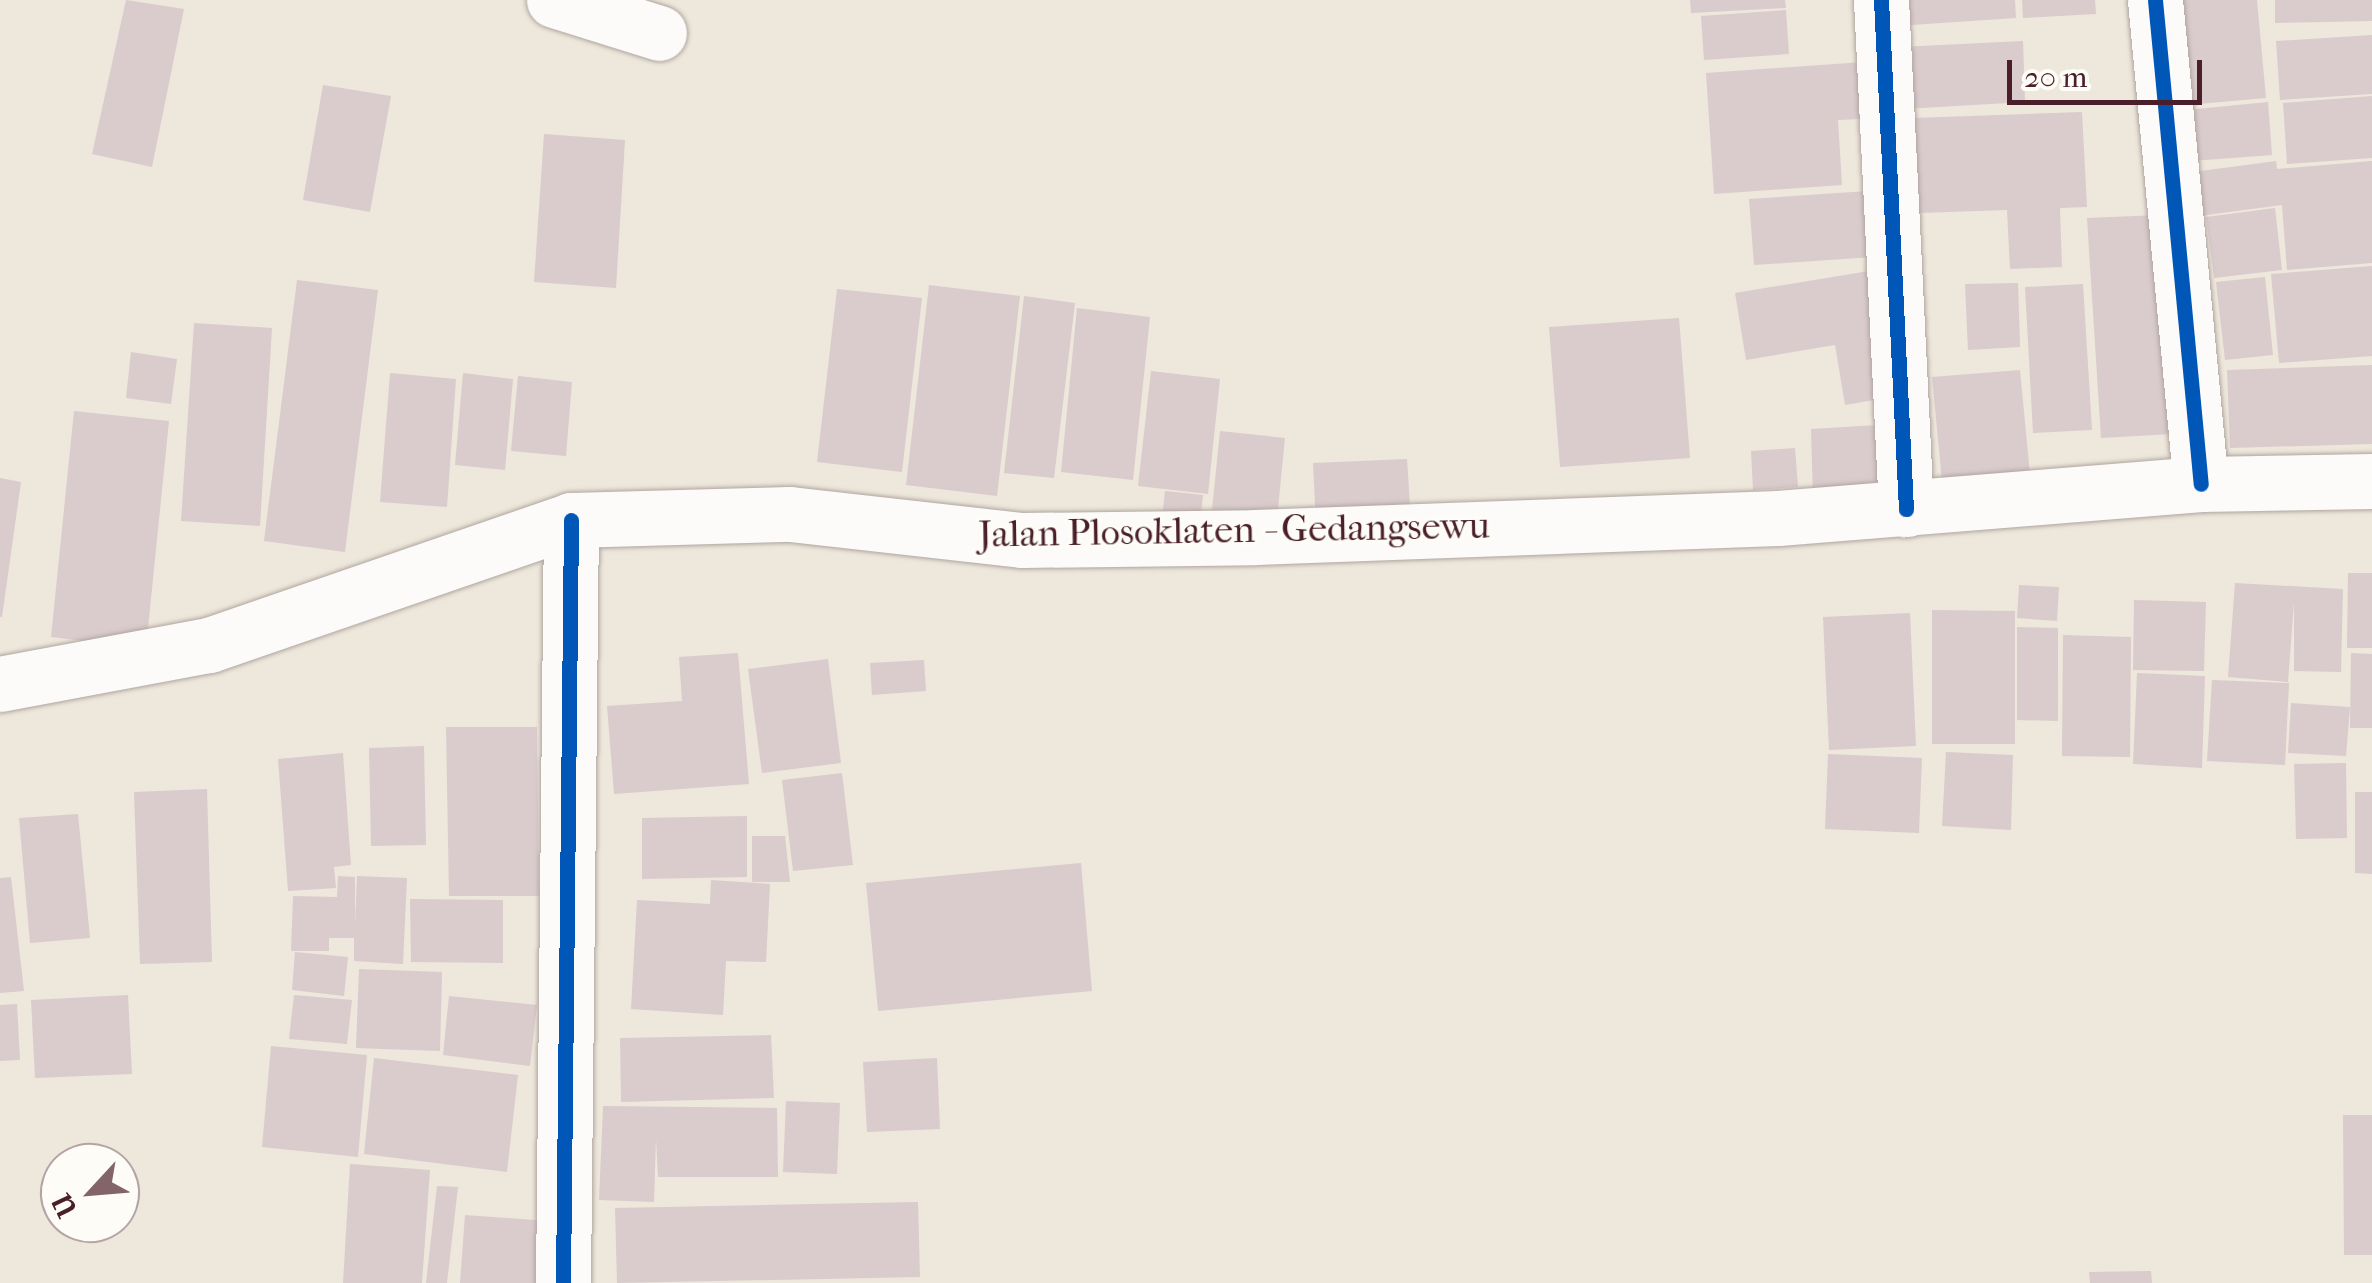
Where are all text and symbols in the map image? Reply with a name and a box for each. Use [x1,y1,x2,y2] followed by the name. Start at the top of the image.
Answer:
[2012,40,2207,102] scale bar
[2024,60,2087,95] text: 20 m
[978,503,1490,557] street label: Jalan Plosoklaten - Gedangsewu
[40,1143,140,1243] north arrow
[45,1188,84,1223] text: U

